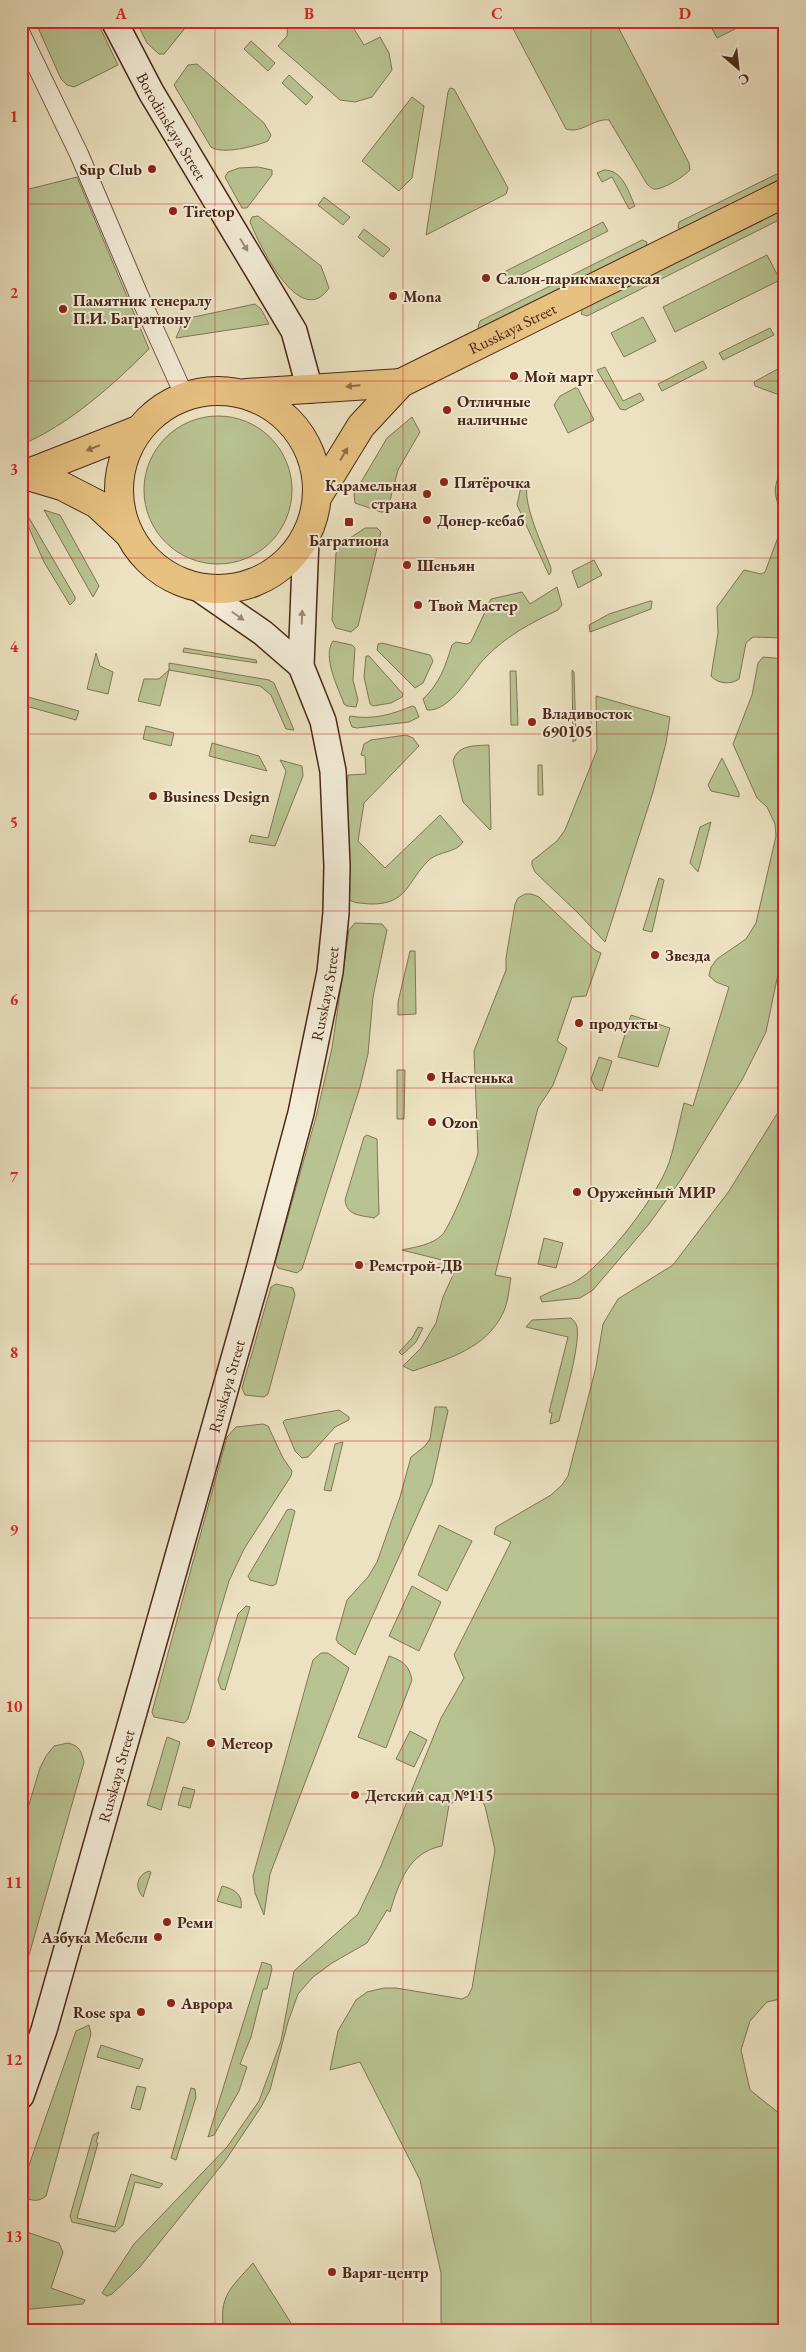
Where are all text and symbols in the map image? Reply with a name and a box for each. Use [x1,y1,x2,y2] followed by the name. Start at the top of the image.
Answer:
[114,3,127,24] text: A
[304,3,314,24] text: B
[491,3,503,24] text: C
[679,3,691,24] text: D
[714,42,764,92] north arrow
[132,69,211,184] street label: Borodinskaya Street
[735,69,753,90] text: С
[10,106,18,127] text: 1
[79,159,142,180] place label: Sup Club
[146,163,158,175] marker: Sup Club
[183,201,235,222] place label: Tiretop
[167,205,179,217] marker: Tiretop
[239,238,248,251] one-way arrow
[496,268,661,289] place label: Салон-парикмахерская
[480,272,492,284] marker: Салон-парикмахерская
[10,282,19,303] text: 2
[403,286,442,307] place label: Mona
[73,290,212,329] place label: Памятник генералу П.И. Багратиону
[387,290,399,302] marker: Mona
[465,298,560,359] street label: Russkaya Street
[57,303,69,315] marker: Памятник генералу П.И. Багратиону
[524,366,594,387] place label: Мой март
[508,370,520,382] marker: Мой март
[345,383,361,391] one-way arrow
[457,391,531,430] place label: Отличные наличные
[441,404,453,416] marker: Отличные наличные
[85,444,100,452] one-way arrow
[339,448,348,461] one-way arrow
[10,459,18,480] text: 3
[454,472,532,493] place label: Пятёрочка
[325,475,418,514] place label: Карамельная страна
[438,476,450,488] marker: Пятёрочка
[421,488,433,500] marker: Карамельная страна
[437,510,525,531] place label: Донер-кебаб
[421,514,433,526] marker: Донер-кебаб
[343,516,355,528] marker: Багратиона
[309,530,390,551] place label: Багратиона
[417,555,475,576] place label: Шеньян
[401,559,413,571] marker: Шеньян
[428,595,518,616] place label: Твой Мастер
[412,599,424,611] marker: Твой Мастер
[299,609,307,625] one-way arrow
[232,611,245,621] one-way arrow
[10,636,19,657] text: 4
[542,703,632,742] place label: Владивосток 690105
[526,716,538,728] marker: Владивосток 690105
[163,786,270,807] place label: Business Design
[147,790,159,802] marker: Business Design
[10,812,18,833] text: 5
[665,945,711,966] place label: Звезда
[306,946,344,1043] street label: Russkaya Street
[649,949,661,961] marker: Звезда
[10,989,19,1010] text: 6
[589,1013,659,1034] place label: продукты
[573,1017,585,1029] marker: продукты
[441,1067,514,1088] place label: Настенька
[425,1071,437,1083] marker: Настенька
[442,1112,478,1133] place label: Ozon
[426,1116,438,1128] marker: Ozon
[10,1166,19,1187] text: 7
[587,1182,716,1203] place label: Оружейный МИР
[571,1186,583,1198] marker: Оружейный МИР
[369,1255,462,1276] place label: Ремстрой-ДВ
[353,1259,365,1271] marker: Ремстрой-ДВ
[204,1337,250,1435] street label: Russkaya Street
[10,1342,18,1363] text: 8
[10,1519,19,1540] text: 9
[6,1696,23,1717] text: 10
[93,1727,139,1825] street label: Russkaya Street
[221,1733,273,1754] place label: Метеор
[205,1737,217,1749] marker: Метеор
[365,1785,494,1806] place label: Детский сад №115
[349,1789,361,1801] marker: Детский сад №115
[6,1872,22,1893] text: 11
[177,1912,214,1933] place label: Реми
[161,1916,173,1928] marker: Реми
[40,1927,149,1948] place label: Азбука Мебели
[152,1931,164,1943] marker: Азбука Мебели
[180,1993,234,2014] place label: Аврора
[165,1997,177,2009] marker: Аврора
[73,2002,132,2023] place label: Rose spa
[135,2006,147,2018] marker: Rose spa
[6,2049,23,2070] text: 12
[6,2226,22,2247] text: 13
[342,2262,429,2283] place label: Варяг-центр
[326,2266,338,2278] marker: Варяг-центр

